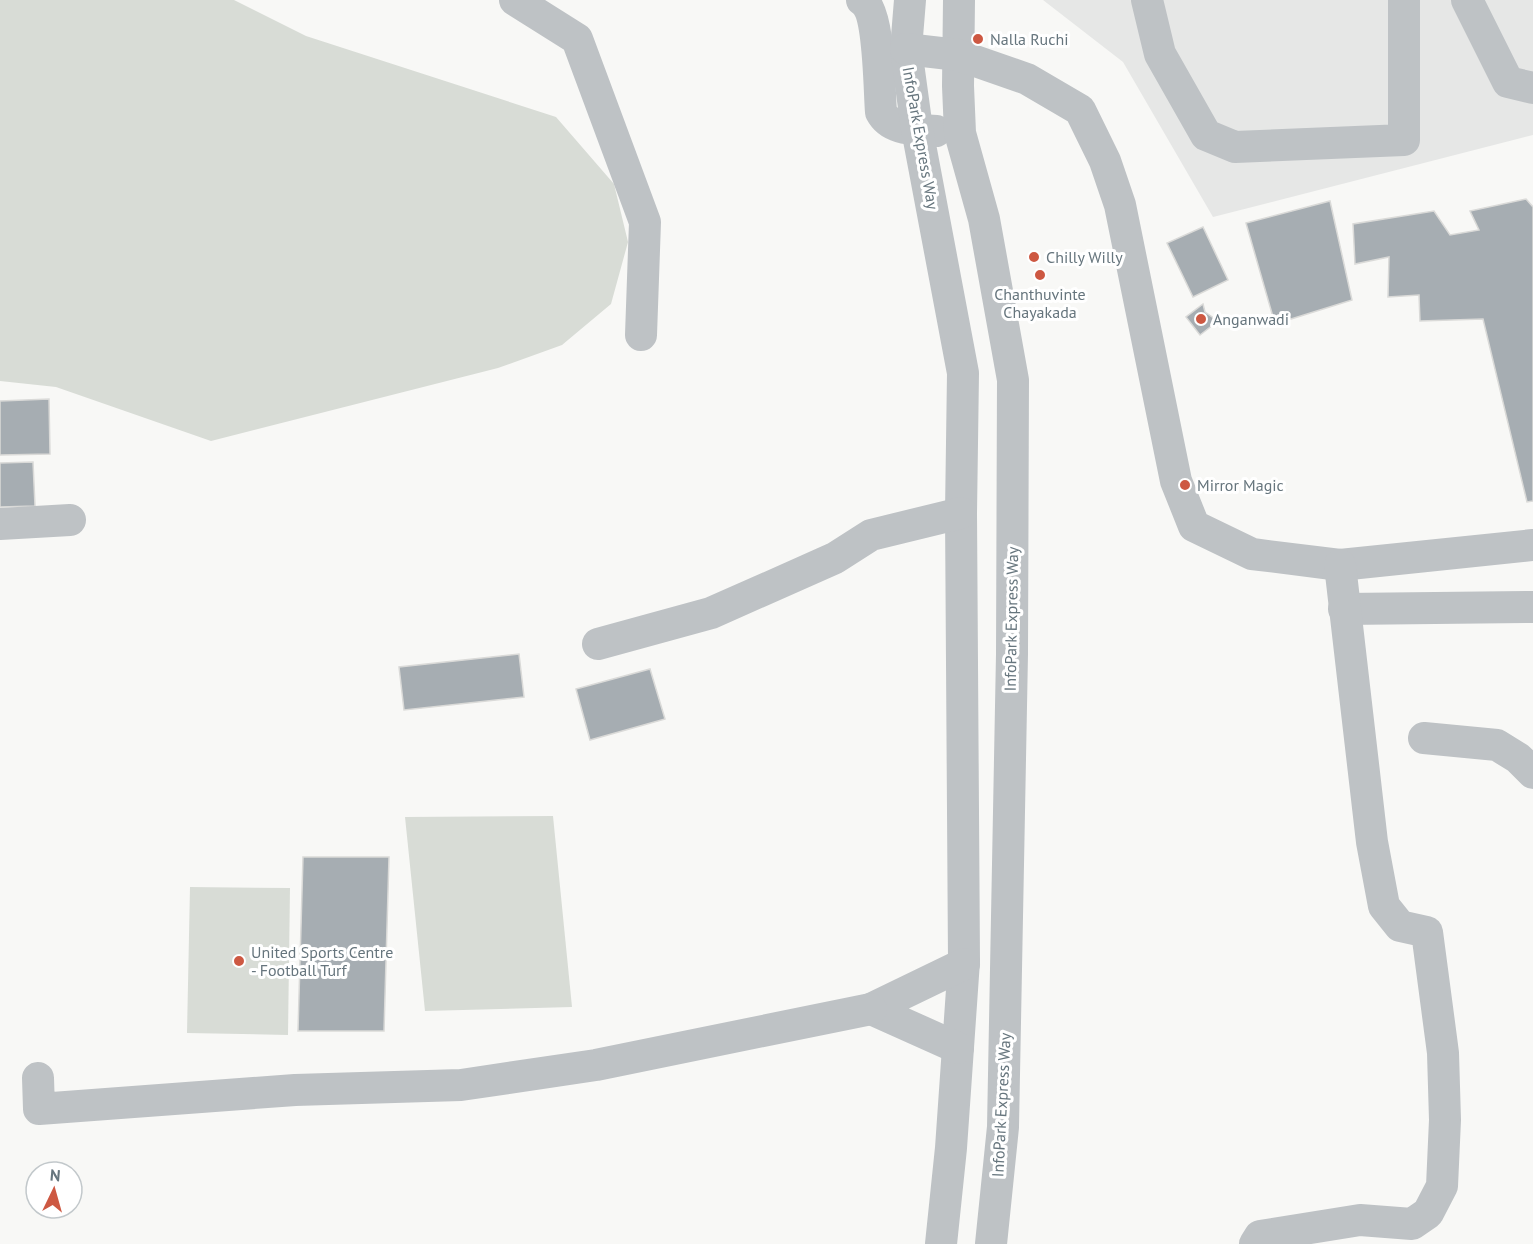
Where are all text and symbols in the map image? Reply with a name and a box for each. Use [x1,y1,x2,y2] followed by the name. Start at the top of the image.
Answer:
[990,29,1069,49] place label: Nalla Ruchi
[971,32,985,46] marker: Nalla Ruchi
[899,65,943,211] street label: InfoPark Express Way
[1046,247,1123,267] place label: Chilly Willy
[1027,250,1041,264] marker: Chilly Willy
[1033,268,1047,282] marker: Chanthuvinte Chayakada
[994,284,1086,322] place label: Chanthuvinte Chayakada
[1213,309,1289,329] place label: Anganwadi
[1194,312,1208,326] marker: Anganwadi
[1197,475,1284,495] place label: Mirror Magic
[1178,478,1192,492] marker: Mirror Magic
[1000,546,1022,691] street label: InfoPark Express Way
[251,942,393,980] place label: United Sports Centre - Football Turf
[232,954,246,968] marker: United Sports Centre - Football Turf
[987,1032,1015,1178] street label: InfoPark Express Way
[24,1160,84,1220] north arrow
[49,1165,61,1185] text: N

